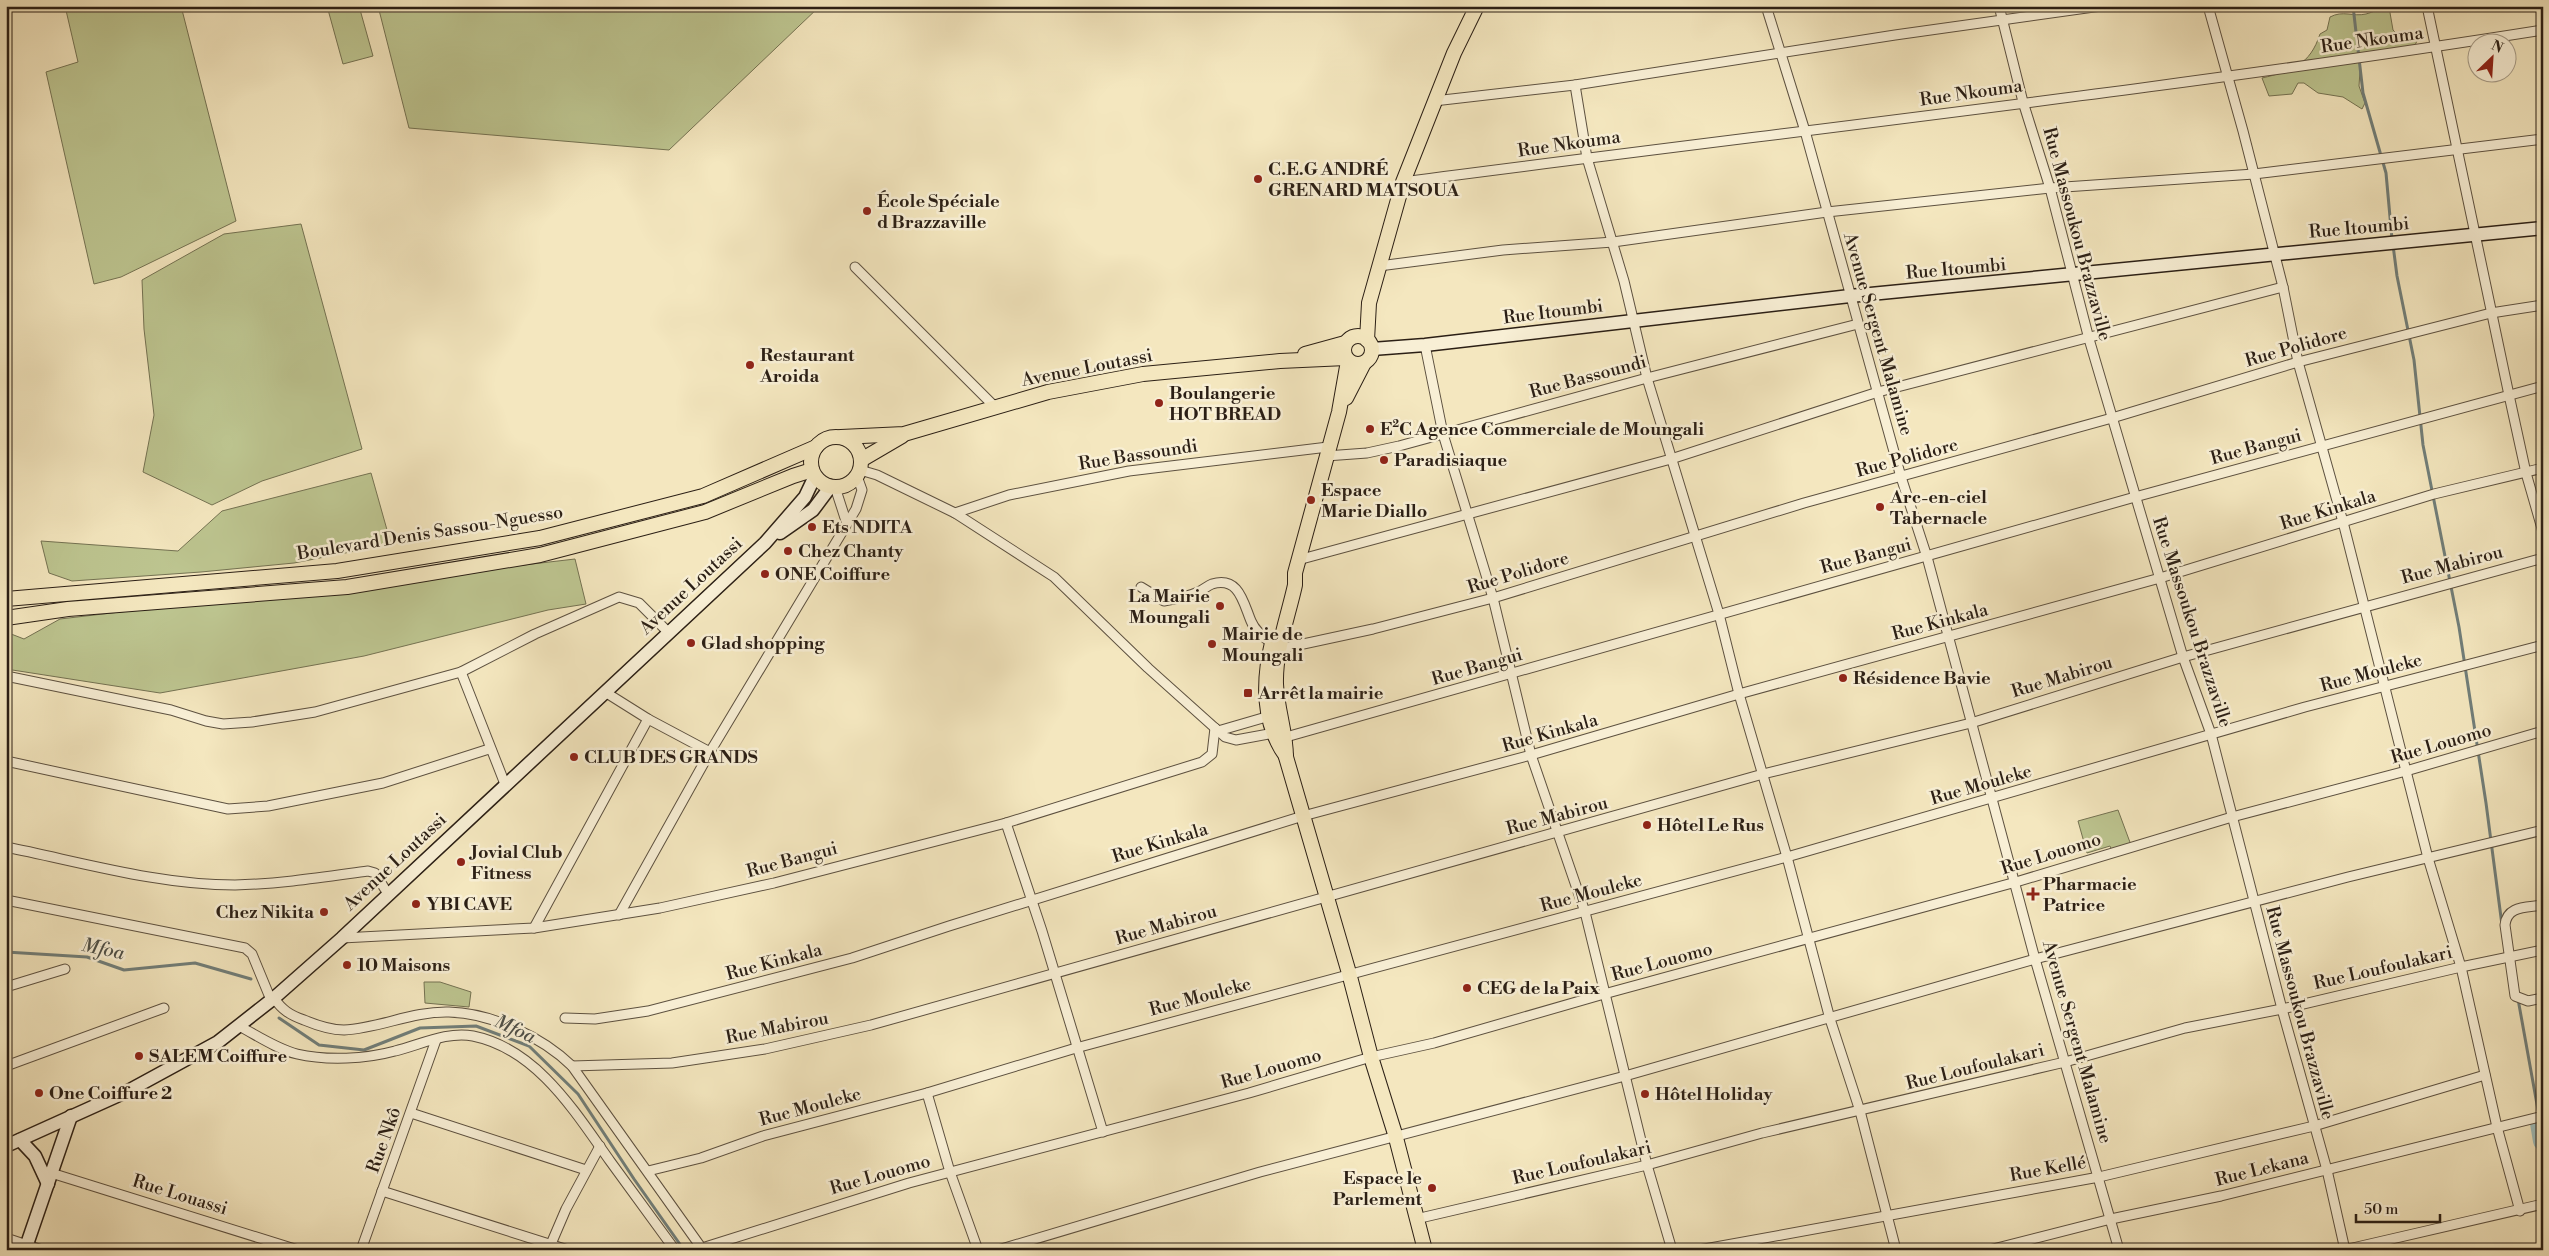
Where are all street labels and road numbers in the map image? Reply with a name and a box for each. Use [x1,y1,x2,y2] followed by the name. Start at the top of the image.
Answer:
[2319,21,2426,59] street label: Rue Nkouma
[1918,74,2025,112] street label: Rue Nkouma
[1516,125,1623,163] street label: Rue Nkouma
[2037,125,2117,343] street label: Rue Massoukou Brazzaville
[2308,212,2410,244] street label: Rue Itoumbi
[1838,229,1918,438] street label: Avenue Sergent Malamine
[1905,253,2007,285] street label: Rue Itoumbi
[1502,294,1604,330] street label: Rue Itoumbi
[2242,321,2350,373] street label: Rue Polidore
[1019,344,1154,392] street label: Avenue Loutassi
[1527,350,1649,404] street label: Rue Bassoundi
[2208,424,2304,470] street label: Rue Bangui
[1853,433,1961,483] street label: Rue Polidore
[1077,434,1199,476] street label: Rue Bassoundi
[2277,484,2379,535] street label: Rue Kinkala
[294,501,565,566] street label: Boulevard Denis Sassou-Nguesso
[2147,514,2237,730] street label: Rue Massoukou Brazzaville
[634,532,747,640] street label: Avenue Loutassi
[1818,533,1914,579] street label: Rue Bangui
[2398,540,2506,590] street label: Rue Mabirou
[1464,547,1572,599] street label: Rue Polidore
[1889,598,1992,646] street label: Rue Kinkala
[1429,643,1525,691] street label: Rue Bangui
[2318,648,2424,698] street label: Rue Mouleke
[2009,650,2116,703] street label: Rue Mabirou
[1499,708,1602,758] street label: Rue Kinkala
[2388,719,2494,769] street label: Rue Louomo
[1928,760,2034,810] street label: Rue Mouleke
[1503,791,1611,841] street label: Rue Mabirou
[338,808,451,916] street label: Avenue Loutassi
[1109,817,1211,868] street label: Rue Kinkala
[1998,828,2104,880] street label: Rue Louomo
[744,837,840,883] street label: Rue Bangui
[1538,868,1644,918] street label: Rue Mouleke
[1113,899,1220,950] street label: Rue Mabirou
[2260,904,2340,1122] street label: Rue Massoukou Brazzaville
[1609,937,1715,987] street label: Rue Louomo
[2037,937,2117,1146] street label: Avenue Sergent Malamine
[723,938,826,986] street label: Rue Kinkala
[2311,941,2455,995] street label: Rue Loufoulakari
[1147,972,1253,1022] street label: Rue Mouleke
[723,1007,831,1049] street label: Rue Mabirou
[1903,1039,2047,1095] street label: Rue Loufoulakari
[1218,1044,1324,1094] street label: Rue Louomo
[757,1082,863,1132] street label: Rue Mouleke
[362,1104,406,1176] street label: Rue Nkô
[1510,1136,1654,1190] street label: Rue Loufoulakari
[2213,1146,2312,1192] street label: Rue Lekana
[827,1150,933,1200] street label: Rue Louomo
[2008,1151,2088,1187] street label: Rue Kellé
[129,1170,231,1220] street label: Rue Louassi

